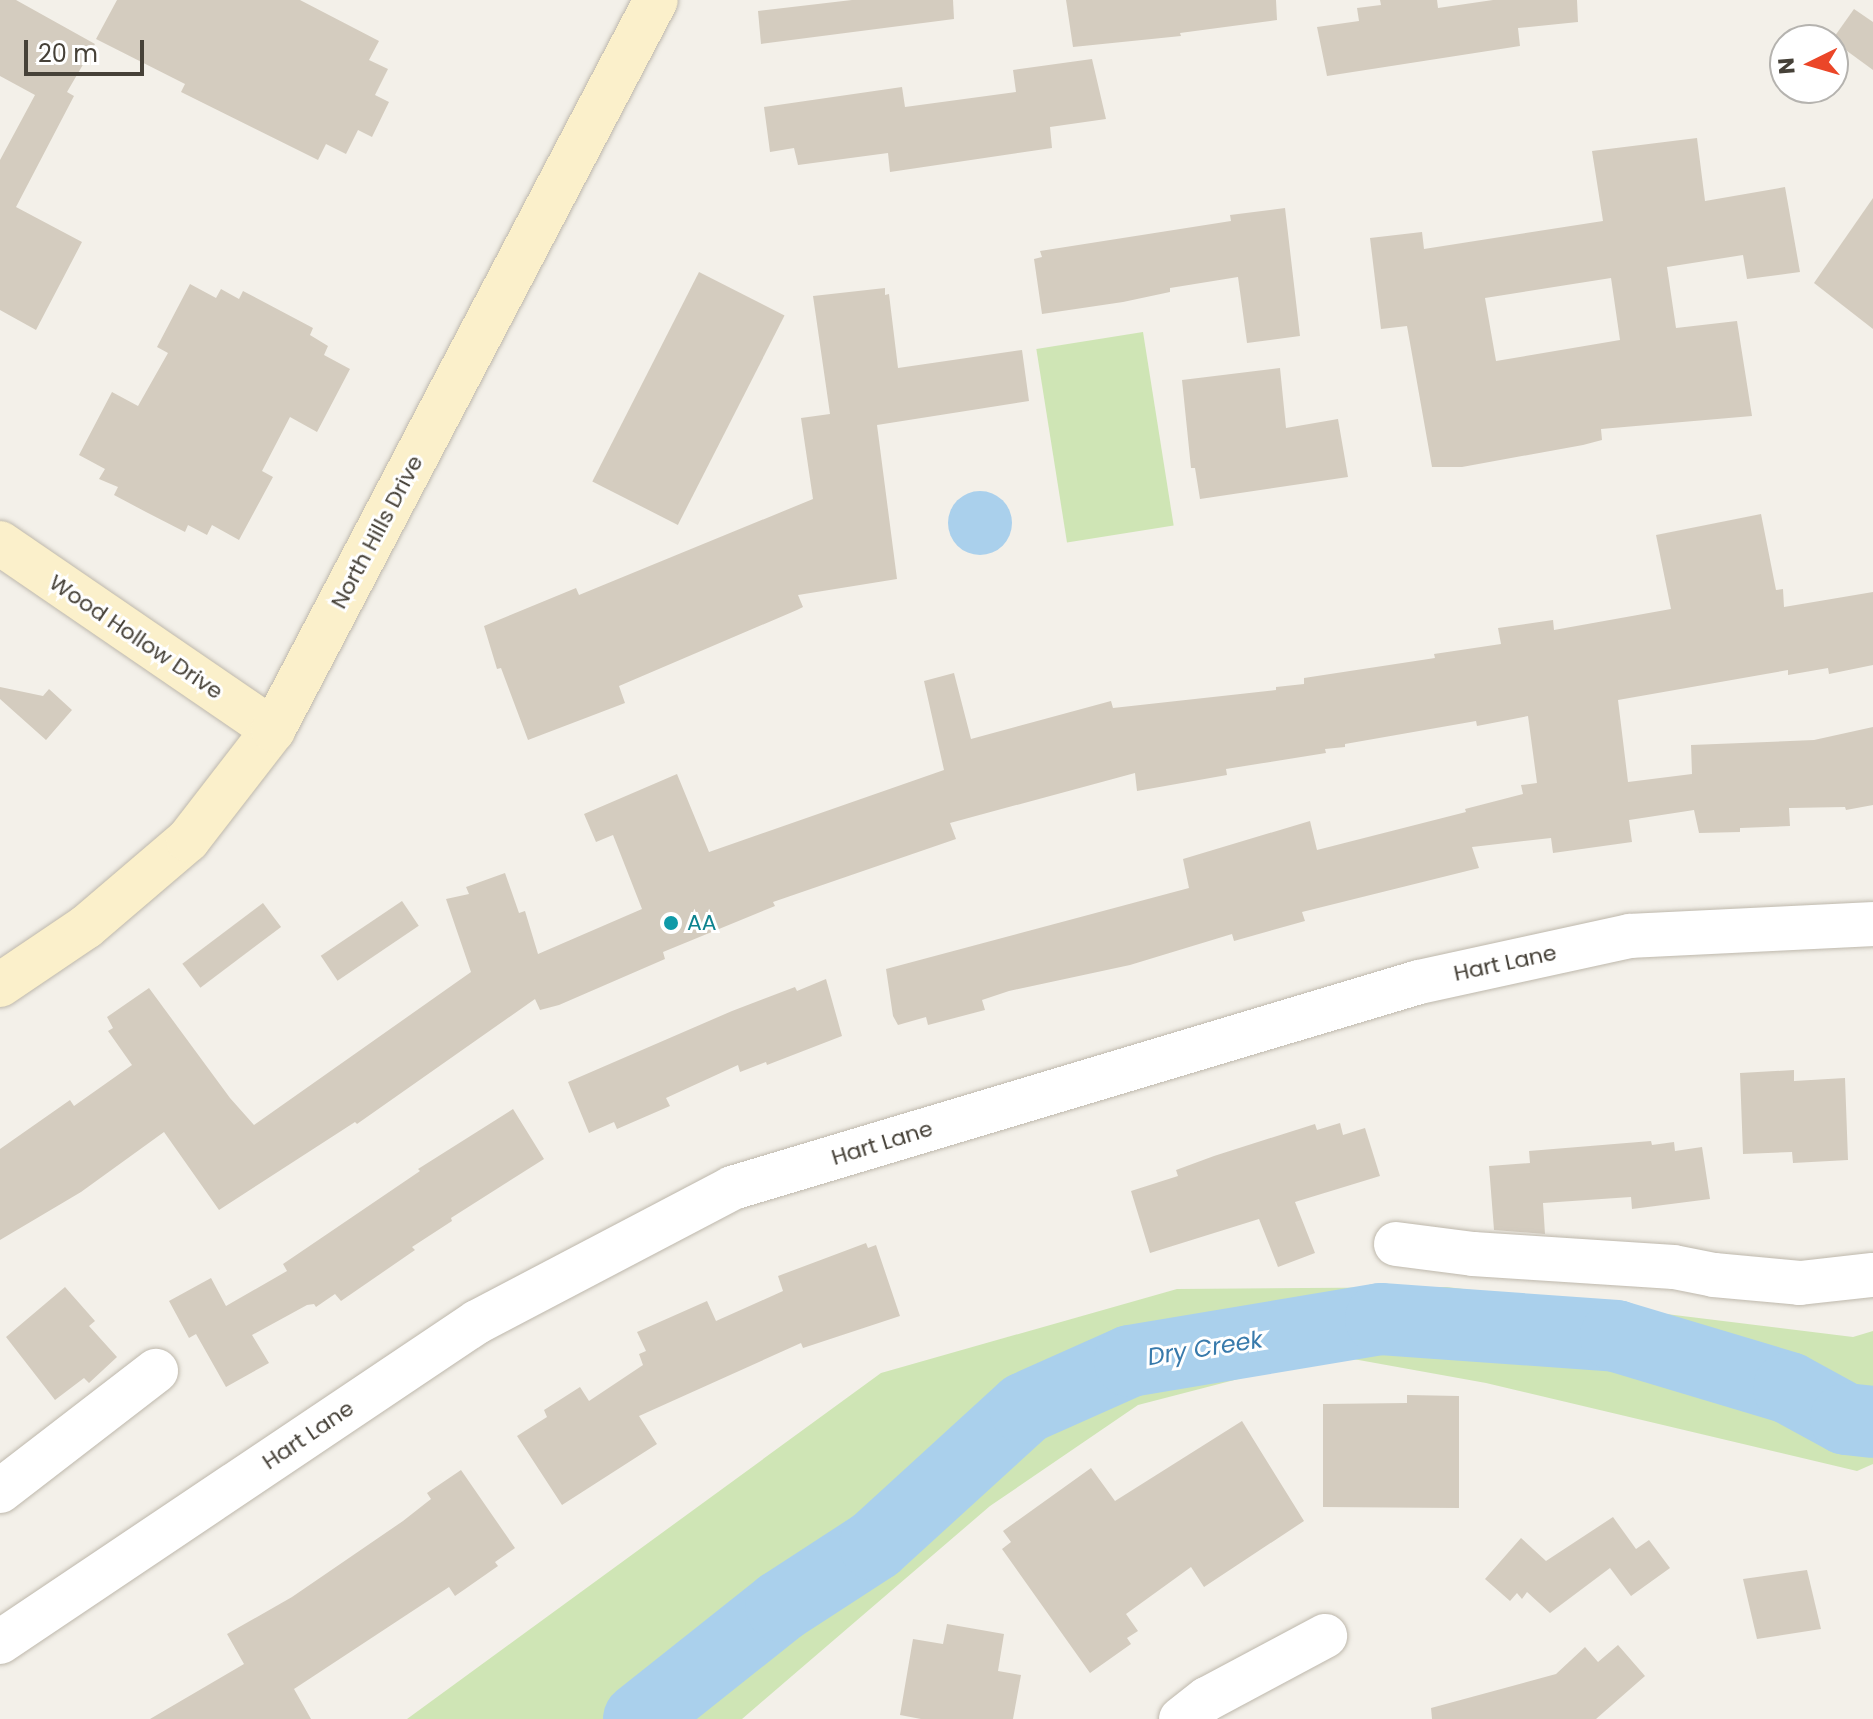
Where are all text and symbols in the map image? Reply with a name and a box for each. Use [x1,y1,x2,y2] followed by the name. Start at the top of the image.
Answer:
[28,24,148,74] scale bar
[1769,24,1849,104] north arrow
[38,37,98,70] text: 20 m
[1770,56,1803,76] text: N
[326,451,428,613] street label: North Hills Drive
[44,569,228,705] street label: Wood Hollow Drive
[687,910,717,936] place label: AA
[662,914,680,932] marker: AA
[1451,939,1559,987] street label: Hart Lane
[828,1115,936,1171] street label: Hart Lane
[1145,1325,1265,1371] water label: Dry Creek
[257,1395,359,1475] street label: Hart Lane

